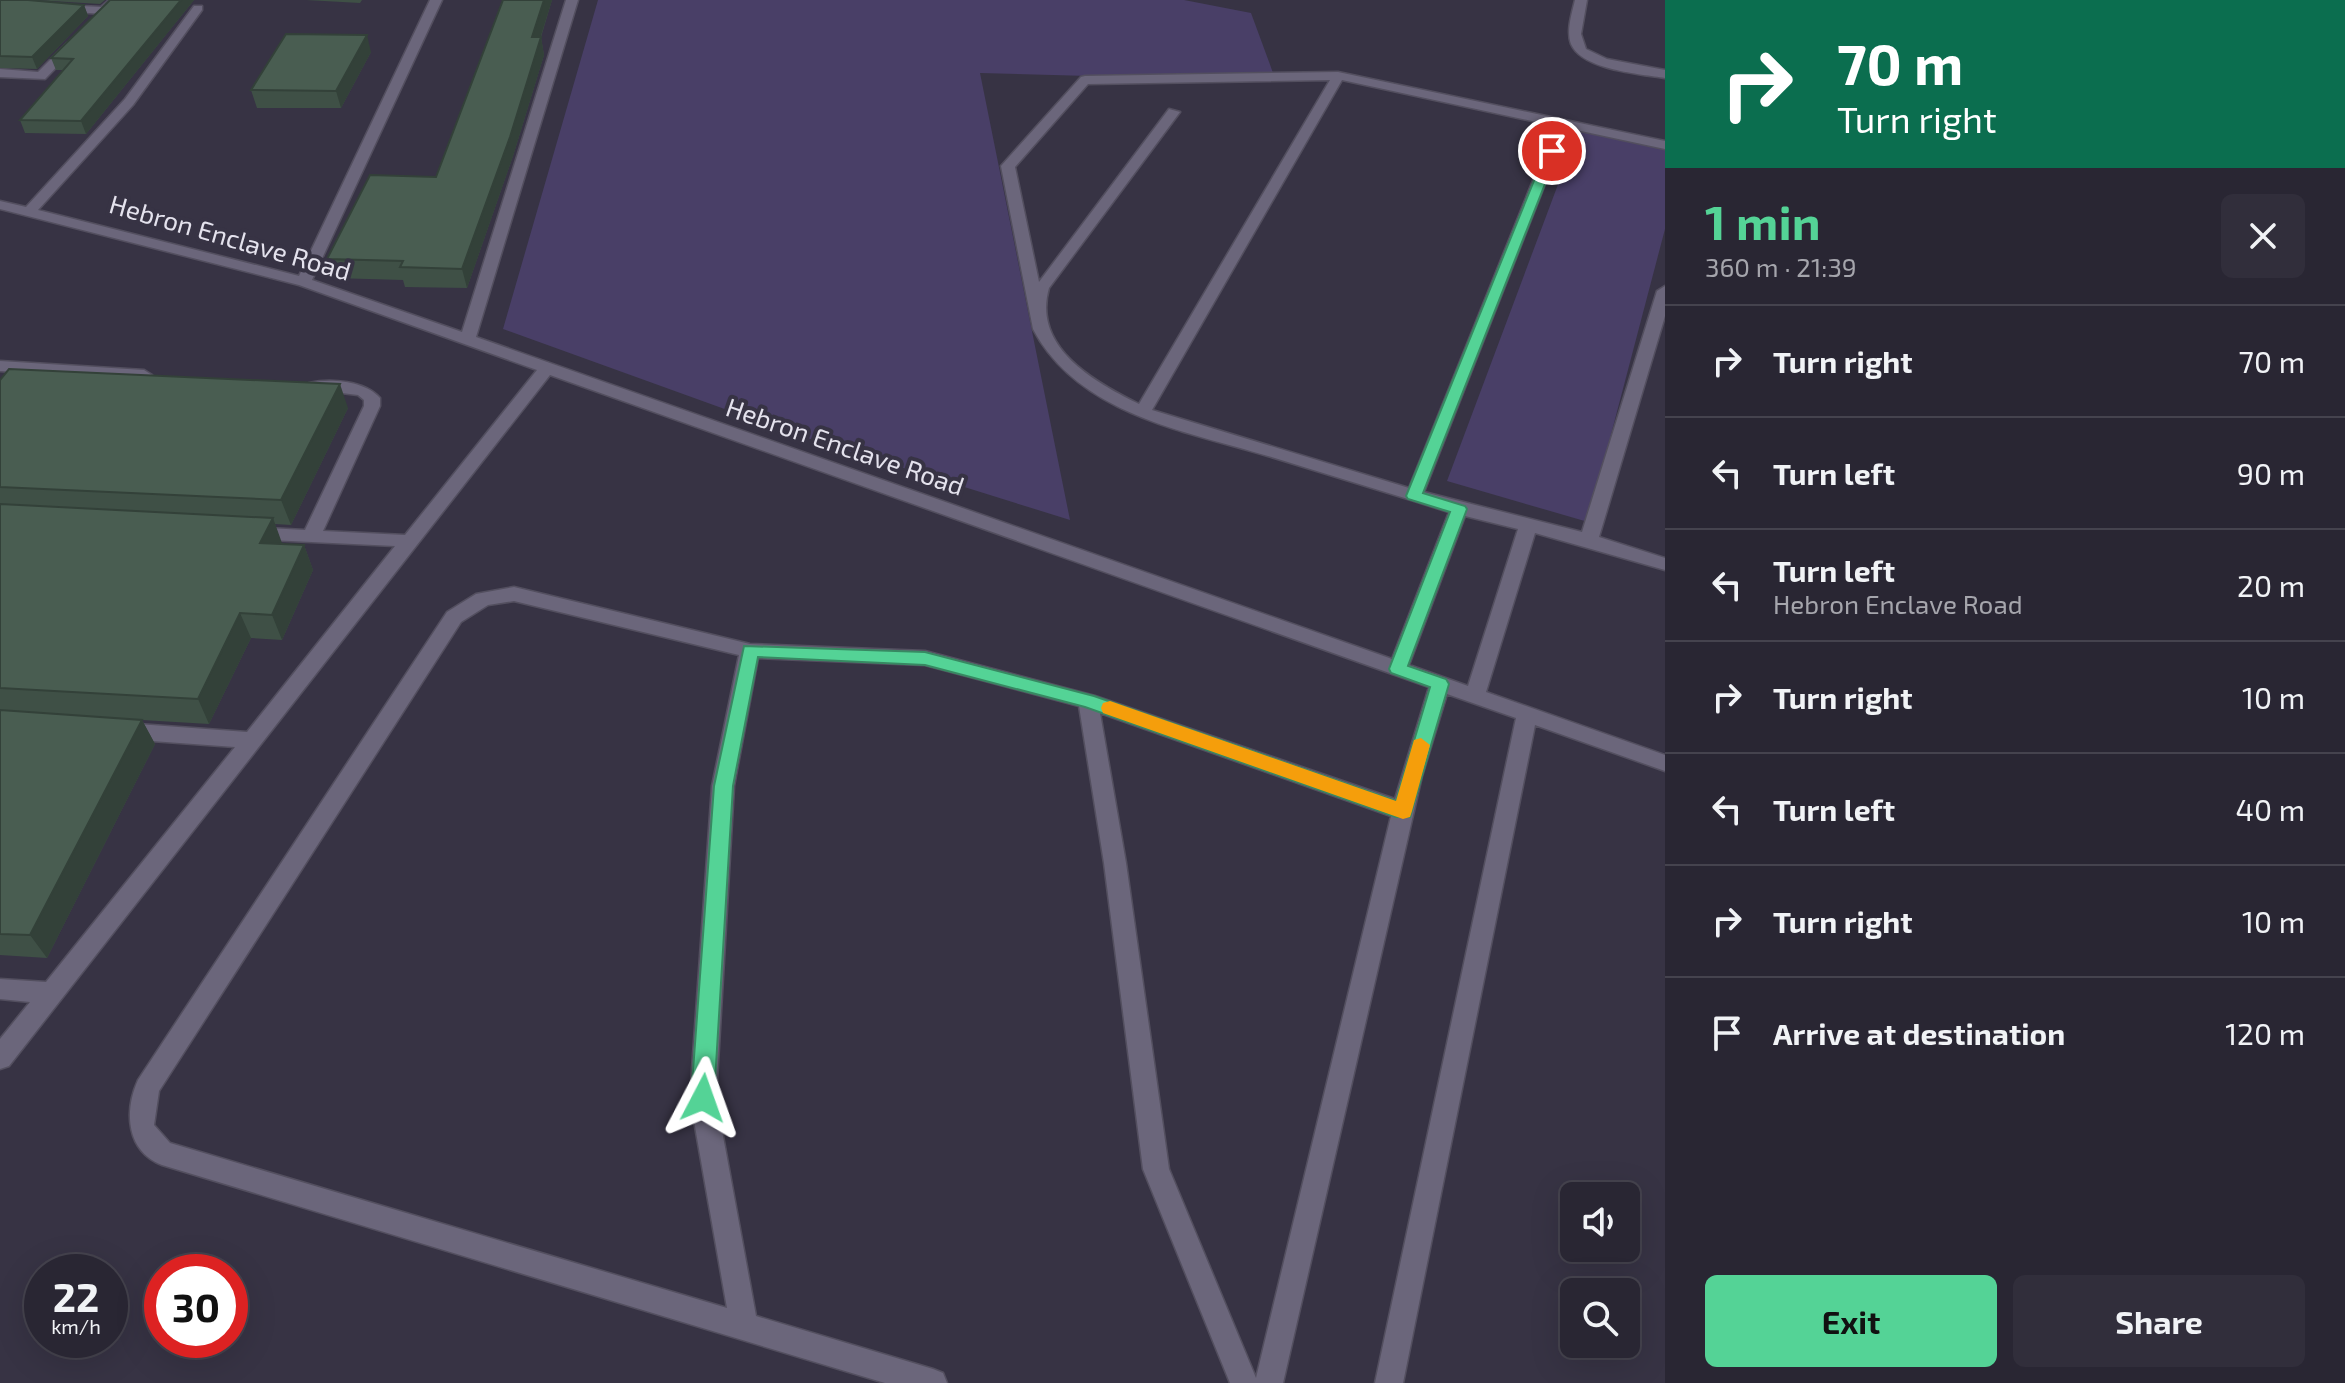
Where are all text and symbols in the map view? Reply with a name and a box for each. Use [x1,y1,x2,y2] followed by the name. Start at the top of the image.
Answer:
[1837,29,1963,96] text: 70 m
[1705,32,1809,136] icon: right
[1837,97,1997,140] text: Turn right
[1518,117,1586,185] pin
[1530,129,1574,173] icon: arrive
[106,187,355,286] street label: Hebron Enclave Road
[1705,192,1821,250] text: 1 min
[2221,194,2305,278] button: close
[1705,251,1857,282] text: 360 m · 21:39
[1705,339,1749,383] icon: right
[1773,343,1913,379] text: Turn right
[2239,343,2305,379] text: 70 m
[722,390,969,501] street label: Hebron Enclave Road
[1705,451,1749,495] icon: left
[1773,455,1895,491] text: Turn left
[2237,455,2305,491] text: 90 m
[1773,552,1895,588] text: Turn left
[1705,563,1749,607] icon: left
[2237,567,2305,603] text: 20 m
[1773,588,2023,619] text: Hebron Enclave Road
[1705,675,1749,719] icon: right
[1773,679,1913,715] text: Turn right
[2242,679,2305,715] text: 10 m
[1705,787,1749,831] icon: left
[1773,791,1895,827] text: Turn left
[2235,791,2305,827] text: 40 m
[1705,899,1749,943] icon: right
[1773,903,1913,939] text: Turn right
[2242,903,2305,939] text: 10 m
[1705,1011,1749,1055] icon: arrive
[1773,1015,2065,1051] text: Arrive at destination
[2225,1015,2305,1051] text: 120 m
[661,1056,745,1140] position arrow
[1560,1182,1640,1358] map controls
[1560,1182,1640,1262] button: sound
[144,1254,248,1358] speed limit sign: 30
[53,1272,99,1320] text: 22
[1705,1275,1997,1367] button: Exit
[2013,1275,2305,1367] button: Share
[1560,1278,1640,1358] button: search
[51,1314,101,1338] text: km/h

